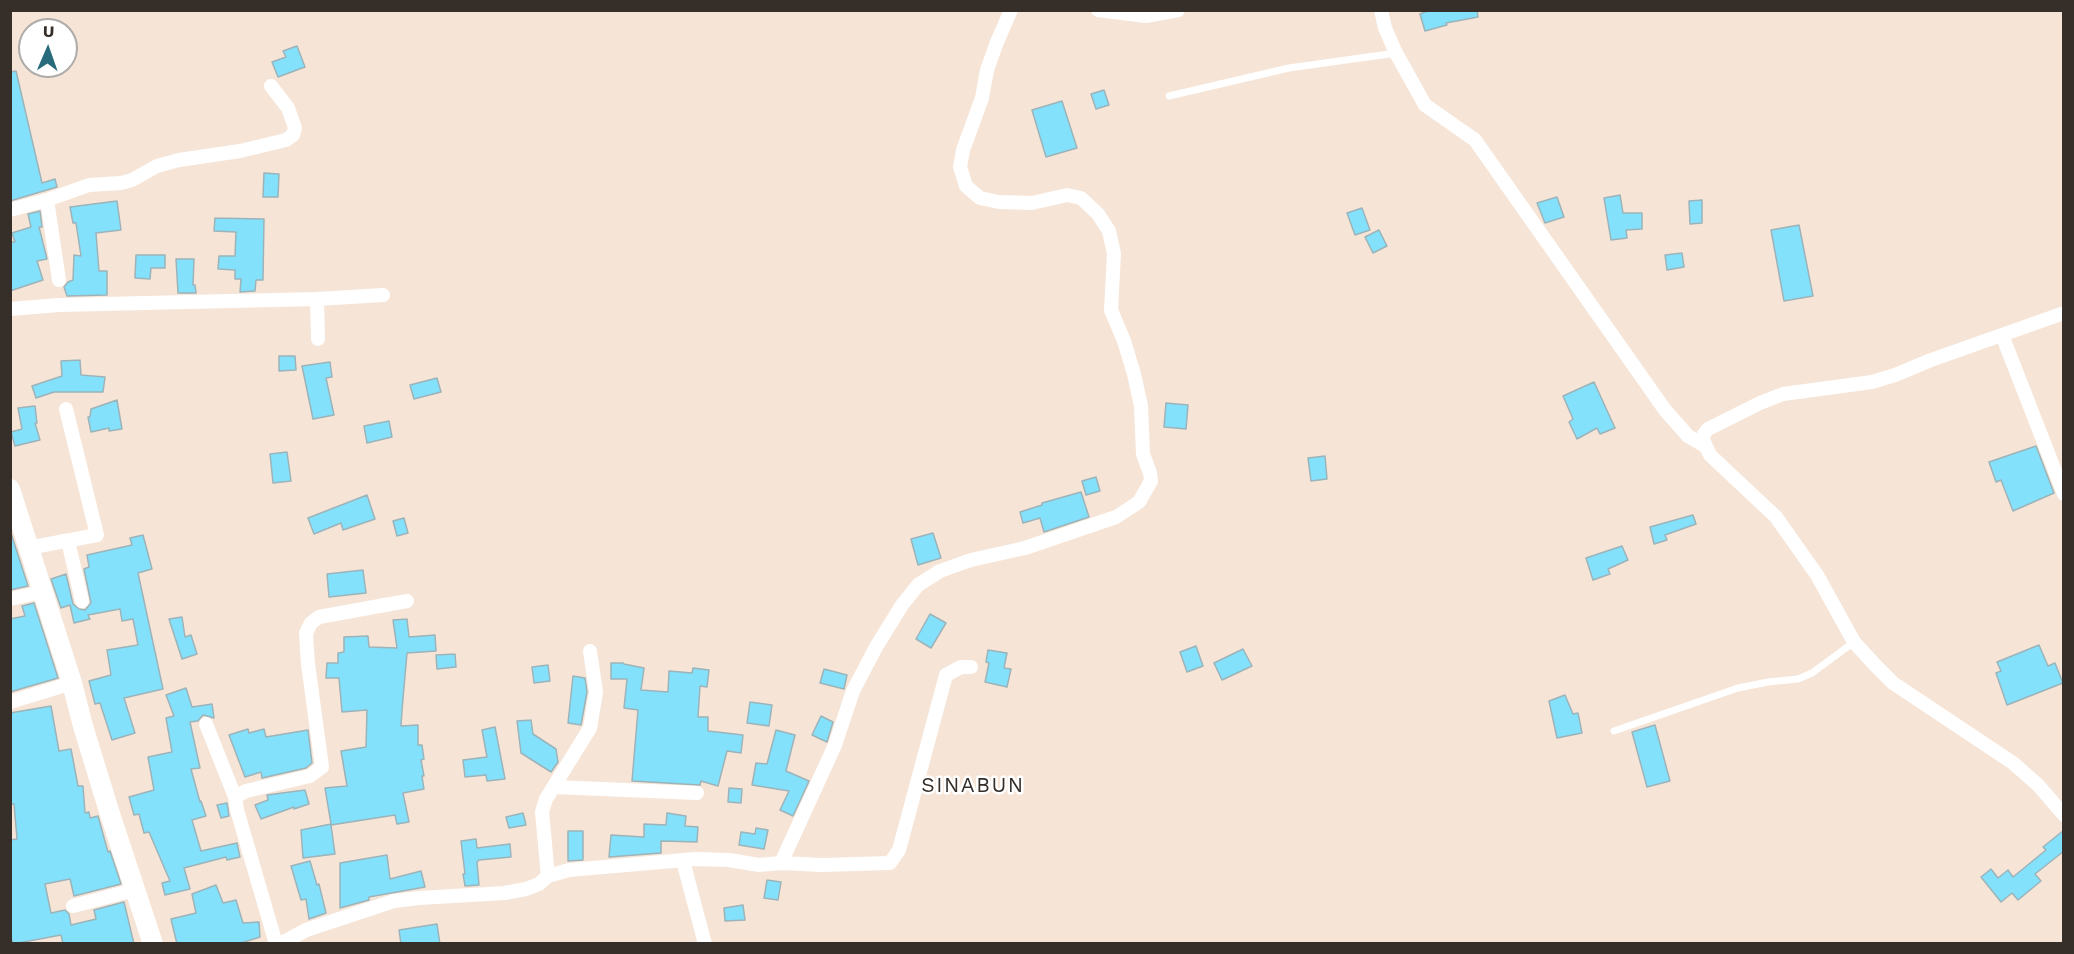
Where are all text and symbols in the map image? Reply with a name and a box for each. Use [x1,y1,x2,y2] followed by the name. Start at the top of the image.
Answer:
[18,18,78,78] north arrow
[43,22,55,41] text: U
[921,773,1025,799] district label: SINABUN

